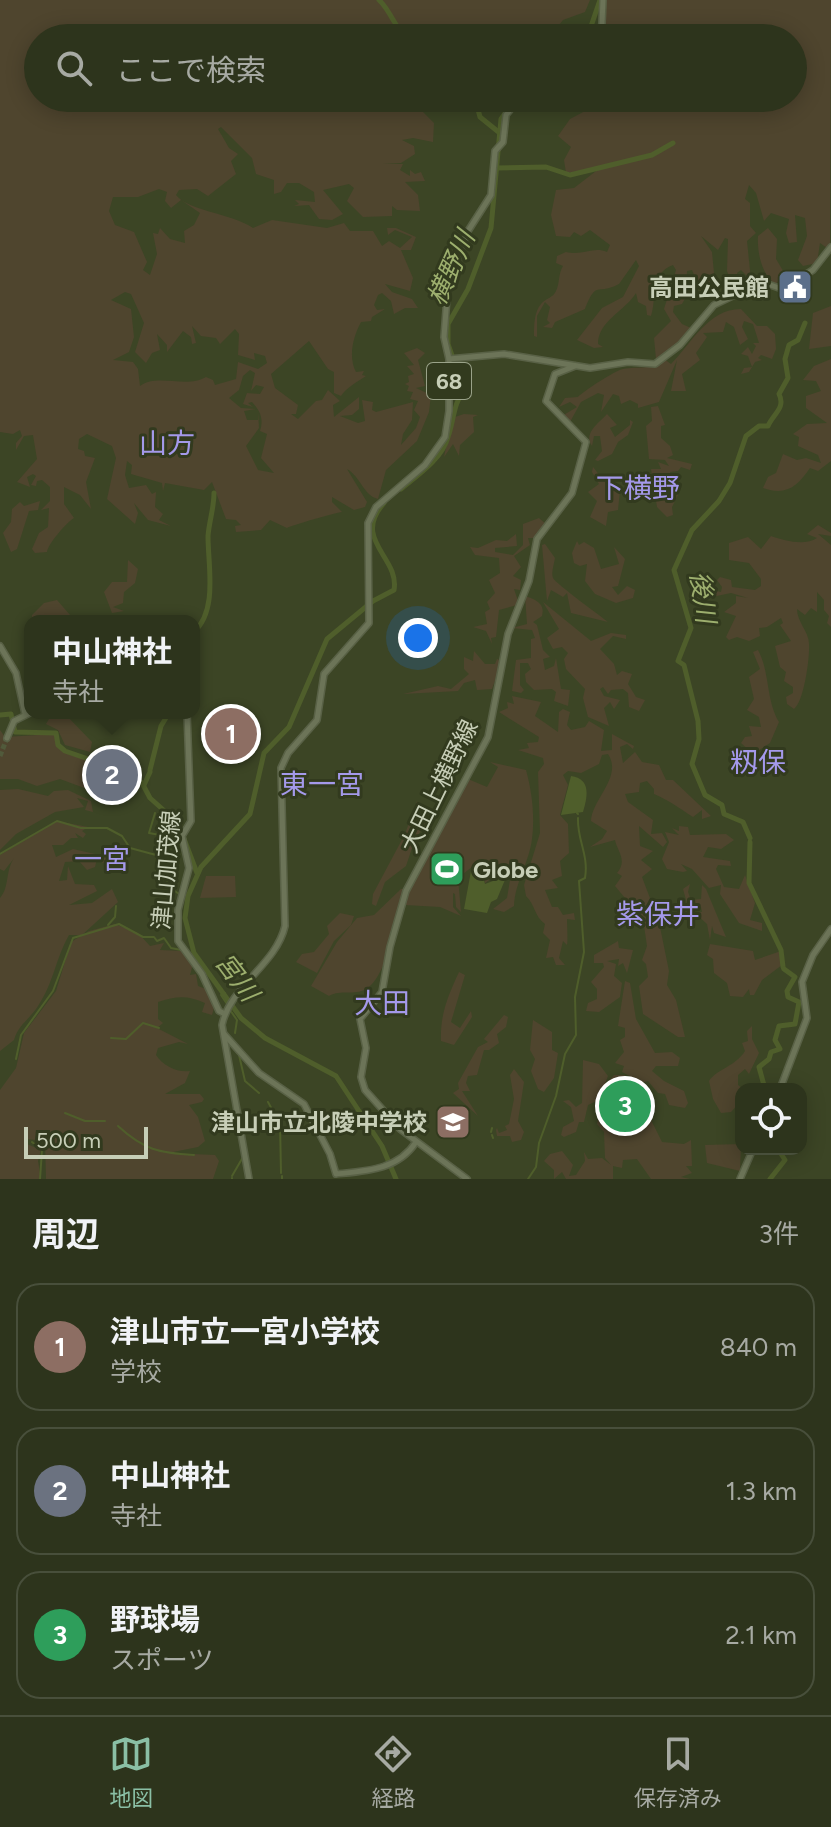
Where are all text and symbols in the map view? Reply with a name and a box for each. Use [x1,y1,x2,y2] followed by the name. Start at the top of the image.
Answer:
[24,24,807,112] search box
[52,46,96,90] icon: search
[116,52,266,89] text: ここで検索
[421,223,483,310] water label: 横野川
[776,268,814,306] public building icon: 高田公民館
[649,273,769,302] place label: 高田公民館
[427,363,471,399] road number: 68
[139,426,195,460] district label: 山方
[596,471,680,505] district label: 下横野
[684,569,723,628] water label: 後川
[24,615,200,719] popup
[398,618,438,658] your location
[52,633,172,670] text: 中山神社
[52,676,104,708] text: 寺社
[205,704,257,764] pin: 1
[394,715,484,857] street label: 大田上横野線
[86,745,138,805] pin: 2
[730,745,786,779] district label: 籾保
[280,767,364,801] district label: 東一宮
[146,809,186,931] street label: 津山加茂線
[74,842,130,876] district label: 一宮
[428,850,466,888] sports icon: Globe
[473,855,538,884] place label: Globe
[616,897,700,931] district label: 紫保井
[209,947,267,1010] water label: 宮川
[354,986,410,1020] district label: 大田
[599,1076,651,1136] pin: 3
[735,1083,807,1155] map controls
[735,1083,807,1155] button: locate
[434,1103,472,1141] school or university icon: 津山市立北陵中学校
[211,1108,427,1137] place label: 津山市立北陵中学校
[24,1123,148,1159] scale bar
[36,1127,101,1154] text: 500 m
[32,1214,100,1255] text: 周辺
[759,1218,799,1250] text: 3件
[110,1313,380,1350] text: 津山市立一宮小学校
[55,1331,65,1363] text: 1
[720,1331,797,1363] text: 840 m
[110,1356,162,1388] text: 学校
[110,1457,230,1494] text: 中山神社
[52,1475,68,1507] text: 2
[726,1475,797,1507] text: 1.3 km
[110,1500,162,1532] text: 寺社
[110,1601,200,1638] text: 野球場
[53,1619,67,1651] text: 3
[725,1619,797,1651] text: 2.1 km
[110,1644,213,1676] text: スポーツ
[109,1732,153,1812] tab: 地図
[371,1732,416,1812] tab: 経路
[634,1732,722,1812] tab: 保存済み

